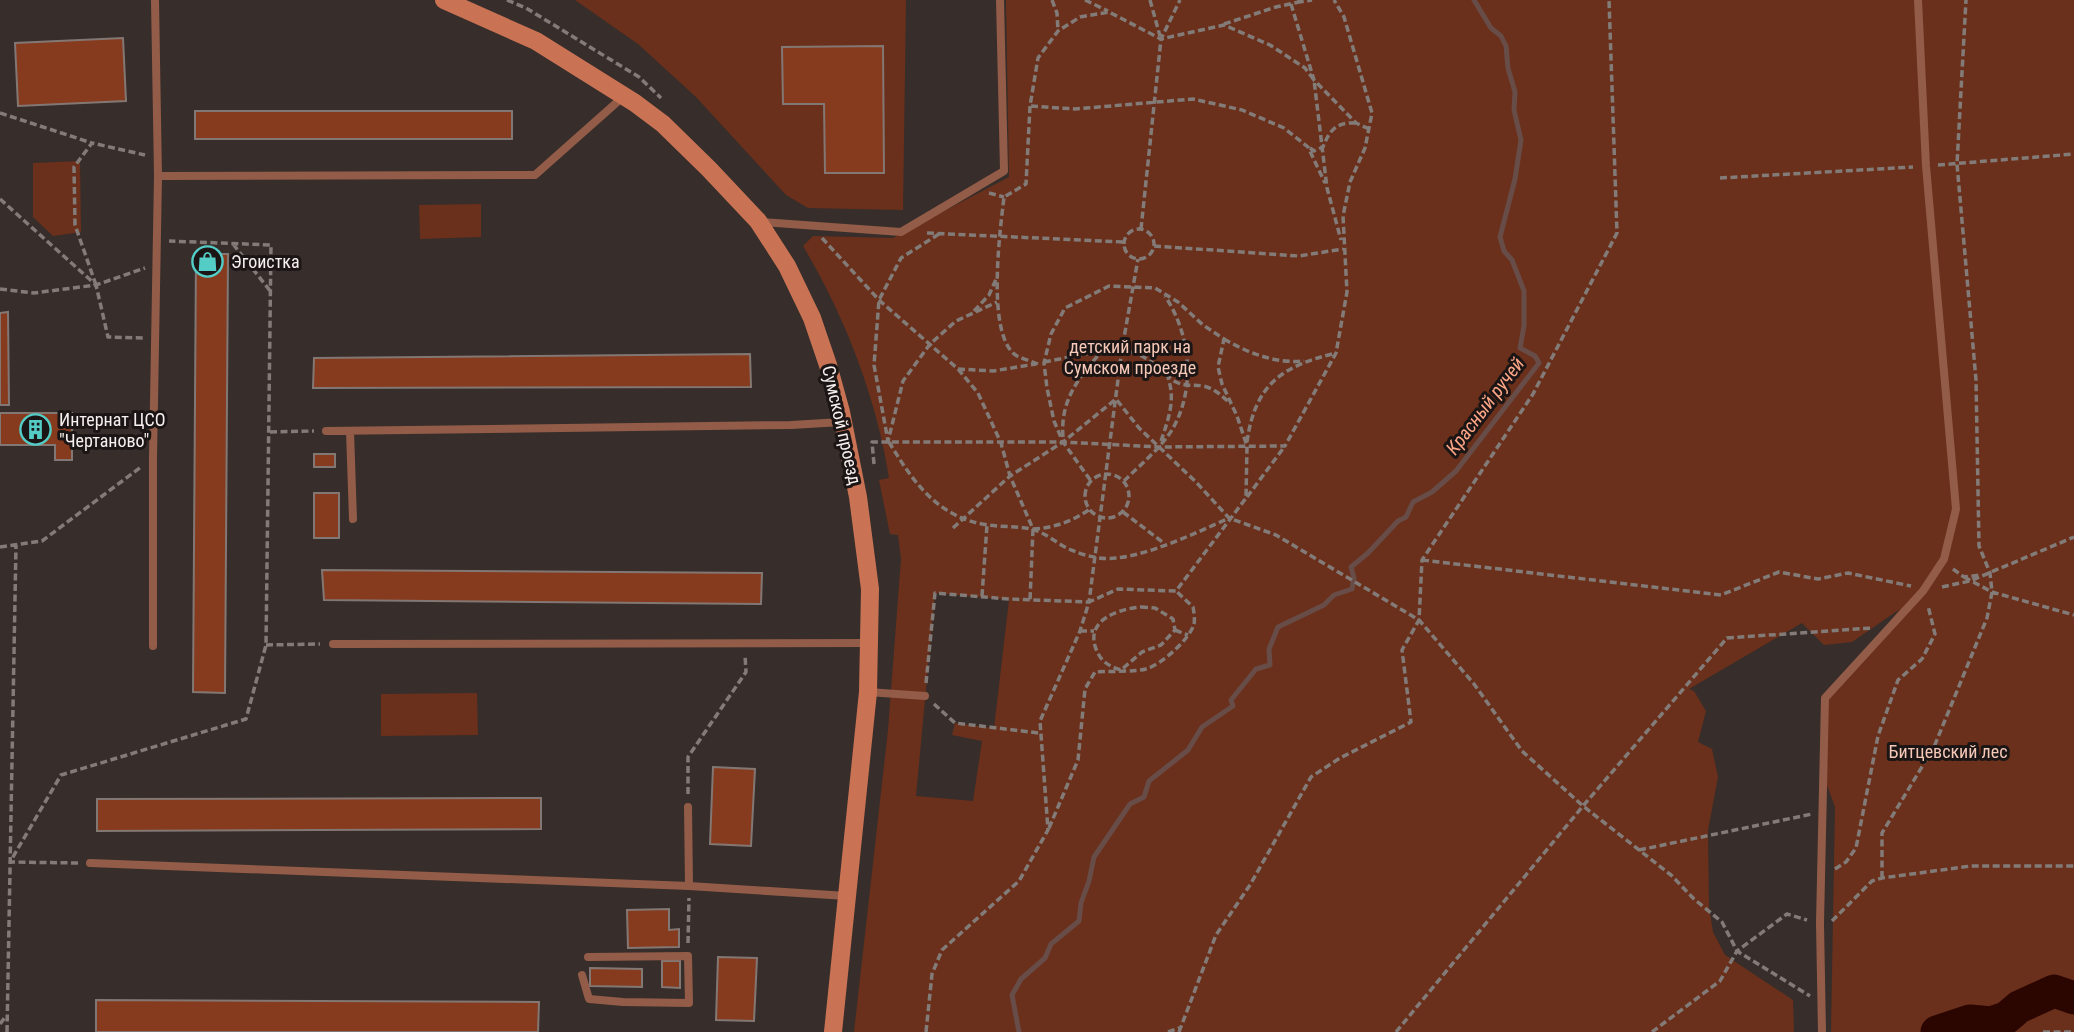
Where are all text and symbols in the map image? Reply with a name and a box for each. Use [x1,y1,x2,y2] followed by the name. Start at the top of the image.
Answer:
[191,244,225,278] shop icon: Эгоистка
[231,251,300,272] place label: Эгоистка
[1064,336,1196,378] park label: детский парк на Сумском проезде
[1441,353,1529,459] water label: Красный ручей
[818,363,866,487] street label: Сумской проезд
[59,409,166,451] place label: Интернат ЦСО "Чертаново"
[19,412,53,446] building icon: Интернат ЦСО "Чертаново"
[1888,741,2008,762] park label: Битцевский лес

